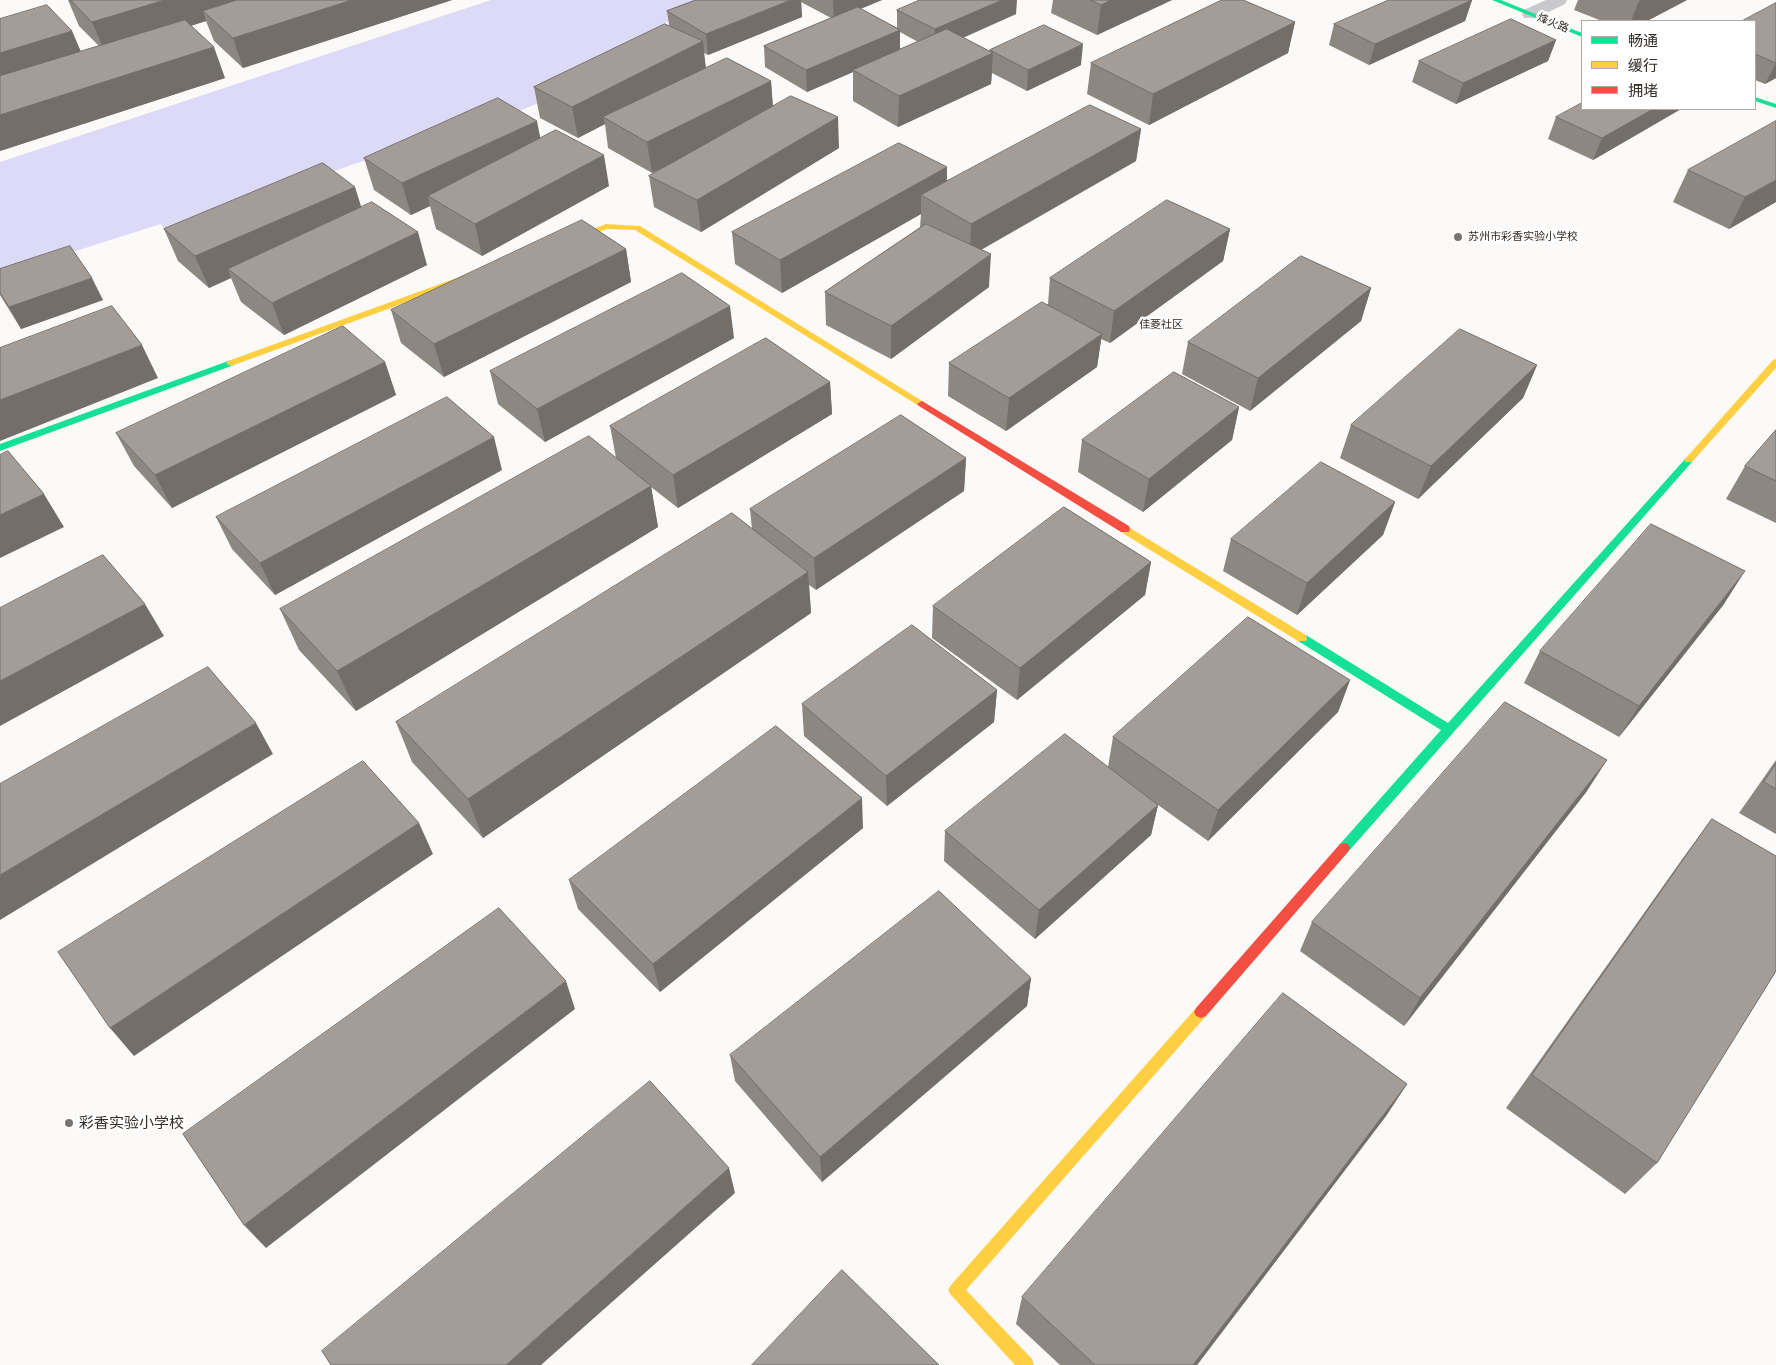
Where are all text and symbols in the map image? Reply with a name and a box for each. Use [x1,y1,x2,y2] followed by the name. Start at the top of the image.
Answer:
[1535,11,1571,35] street label: 烽火路
[1581,20,1756,110] legend
[1628,31,1658,49] text: 畅通
[1628,56,1658,74] text: 缓行
[1628,81,1658,99] text: 拥堵
[1468,230,1578,244] place label: 苏州市彩香实验小学校
[1452,231,1464,243] marker: 苏州市彩香实验小学校
[1139,318,1183,332] district label: 佳菱社区
[79,1114,184,1132] place label: 彩香实验小学校
[63,1117,75,1129] marker: 彩香实验小学校

